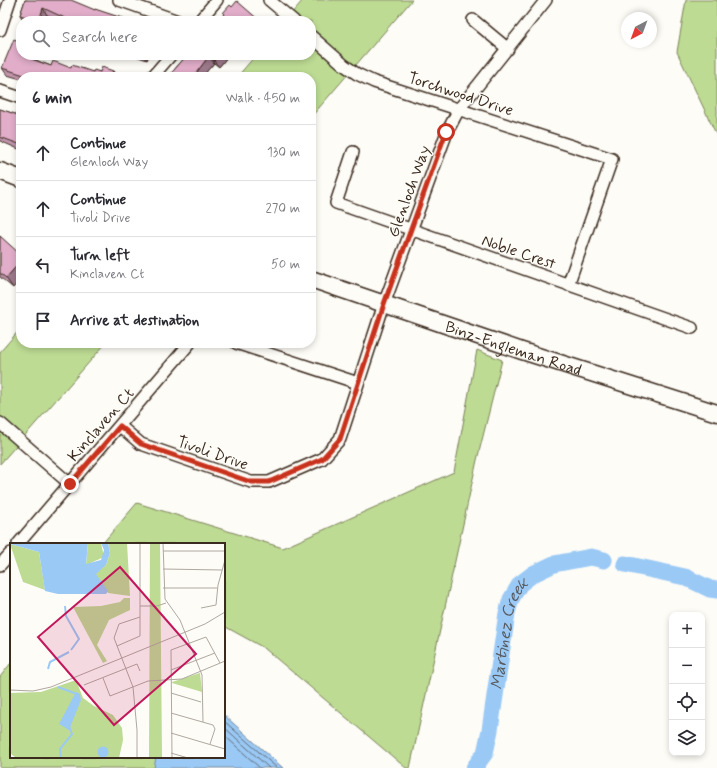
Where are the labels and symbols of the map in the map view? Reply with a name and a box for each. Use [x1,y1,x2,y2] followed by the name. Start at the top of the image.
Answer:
[621,12,657,48] north arrow
[405,67,516,121] street label: Torchwood Drive
[437,123,455,141] route start
[383,143,436,240] street label: Glenloch Way
[479,230,558,275] street label: Noble Crest
[442,317,584,381] street label: Binz-Engleman Road
[63,384,139,466] street label: Kinclaven Ct
[174,431,251,475] street label: Tivoli Drive
[61,475,79,493] route end
[10,543,225,758] inset map
[486,571,534,691] water label: Martinez Creek

